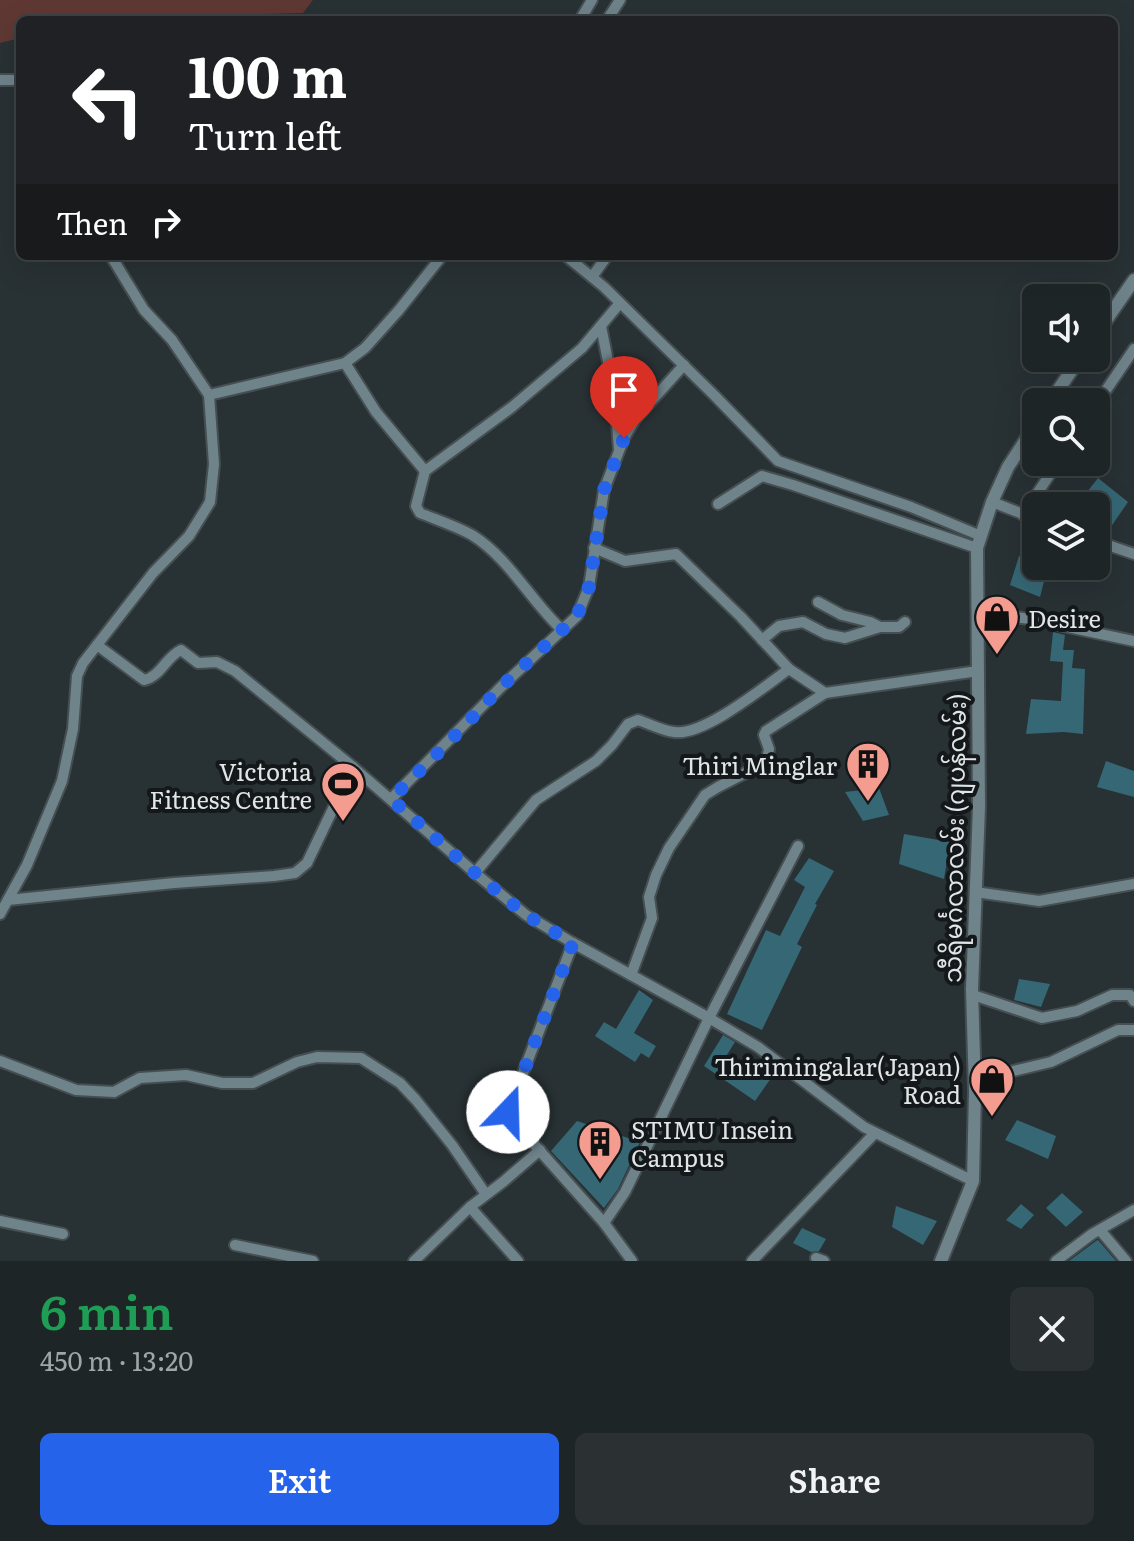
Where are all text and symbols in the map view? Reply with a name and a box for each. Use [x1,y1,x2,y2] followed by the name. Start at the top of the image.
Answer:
[188,32,347,115] text: 100 m
[56,48,160,152] icon: left
[188,108,342,161] text: Turn left
[56,200,128,244] text: Then
[144,200,188,244] icon: right
[1022,284,1110,580] map controls
[1022,284,1110,372] button: sound
[590,356,658,438] pin
[602,368,646,412] icon: arrive
[1022,388,1110,476] button: search
[1022,492,1110,580] button: layers
[973,593,1021,656] shop icon: Desire
[1028,600,1101,635] place label: Desire
[933,693,977,983] street label: သီရိမင်္ဂလာလမ်း (ဂျပန်လမ်း)
[844,740,892,803] building icon: Thiri Minglar
[682,747,838,782] place label: Thiri Minglar
[150,753,312,816] place label: Victoria Fitness Centre
[319,760,367,823] sports icon: Victoria Fitness Centre
[714,1048,961,1111] place label: Thirimingalar(Japan) Road
[968,1055,1016,1118] shop icon: Thirimingalar(Japan) Road
[466,1070,550,1154] position arrow
[631,1111,793,1174] place label: STIMU Insein Campus
[576,1118,624,1181] building icon: STIMU Insein Campus
[40,1274,174,1345] text: 6 min
[1010,1287,1094,1371] button: close
[40,1340,193,1379] text: 450 m · 13:20
[40,1433,559,1525] button: Exit
[575,1433,1094,1525] button: Share

